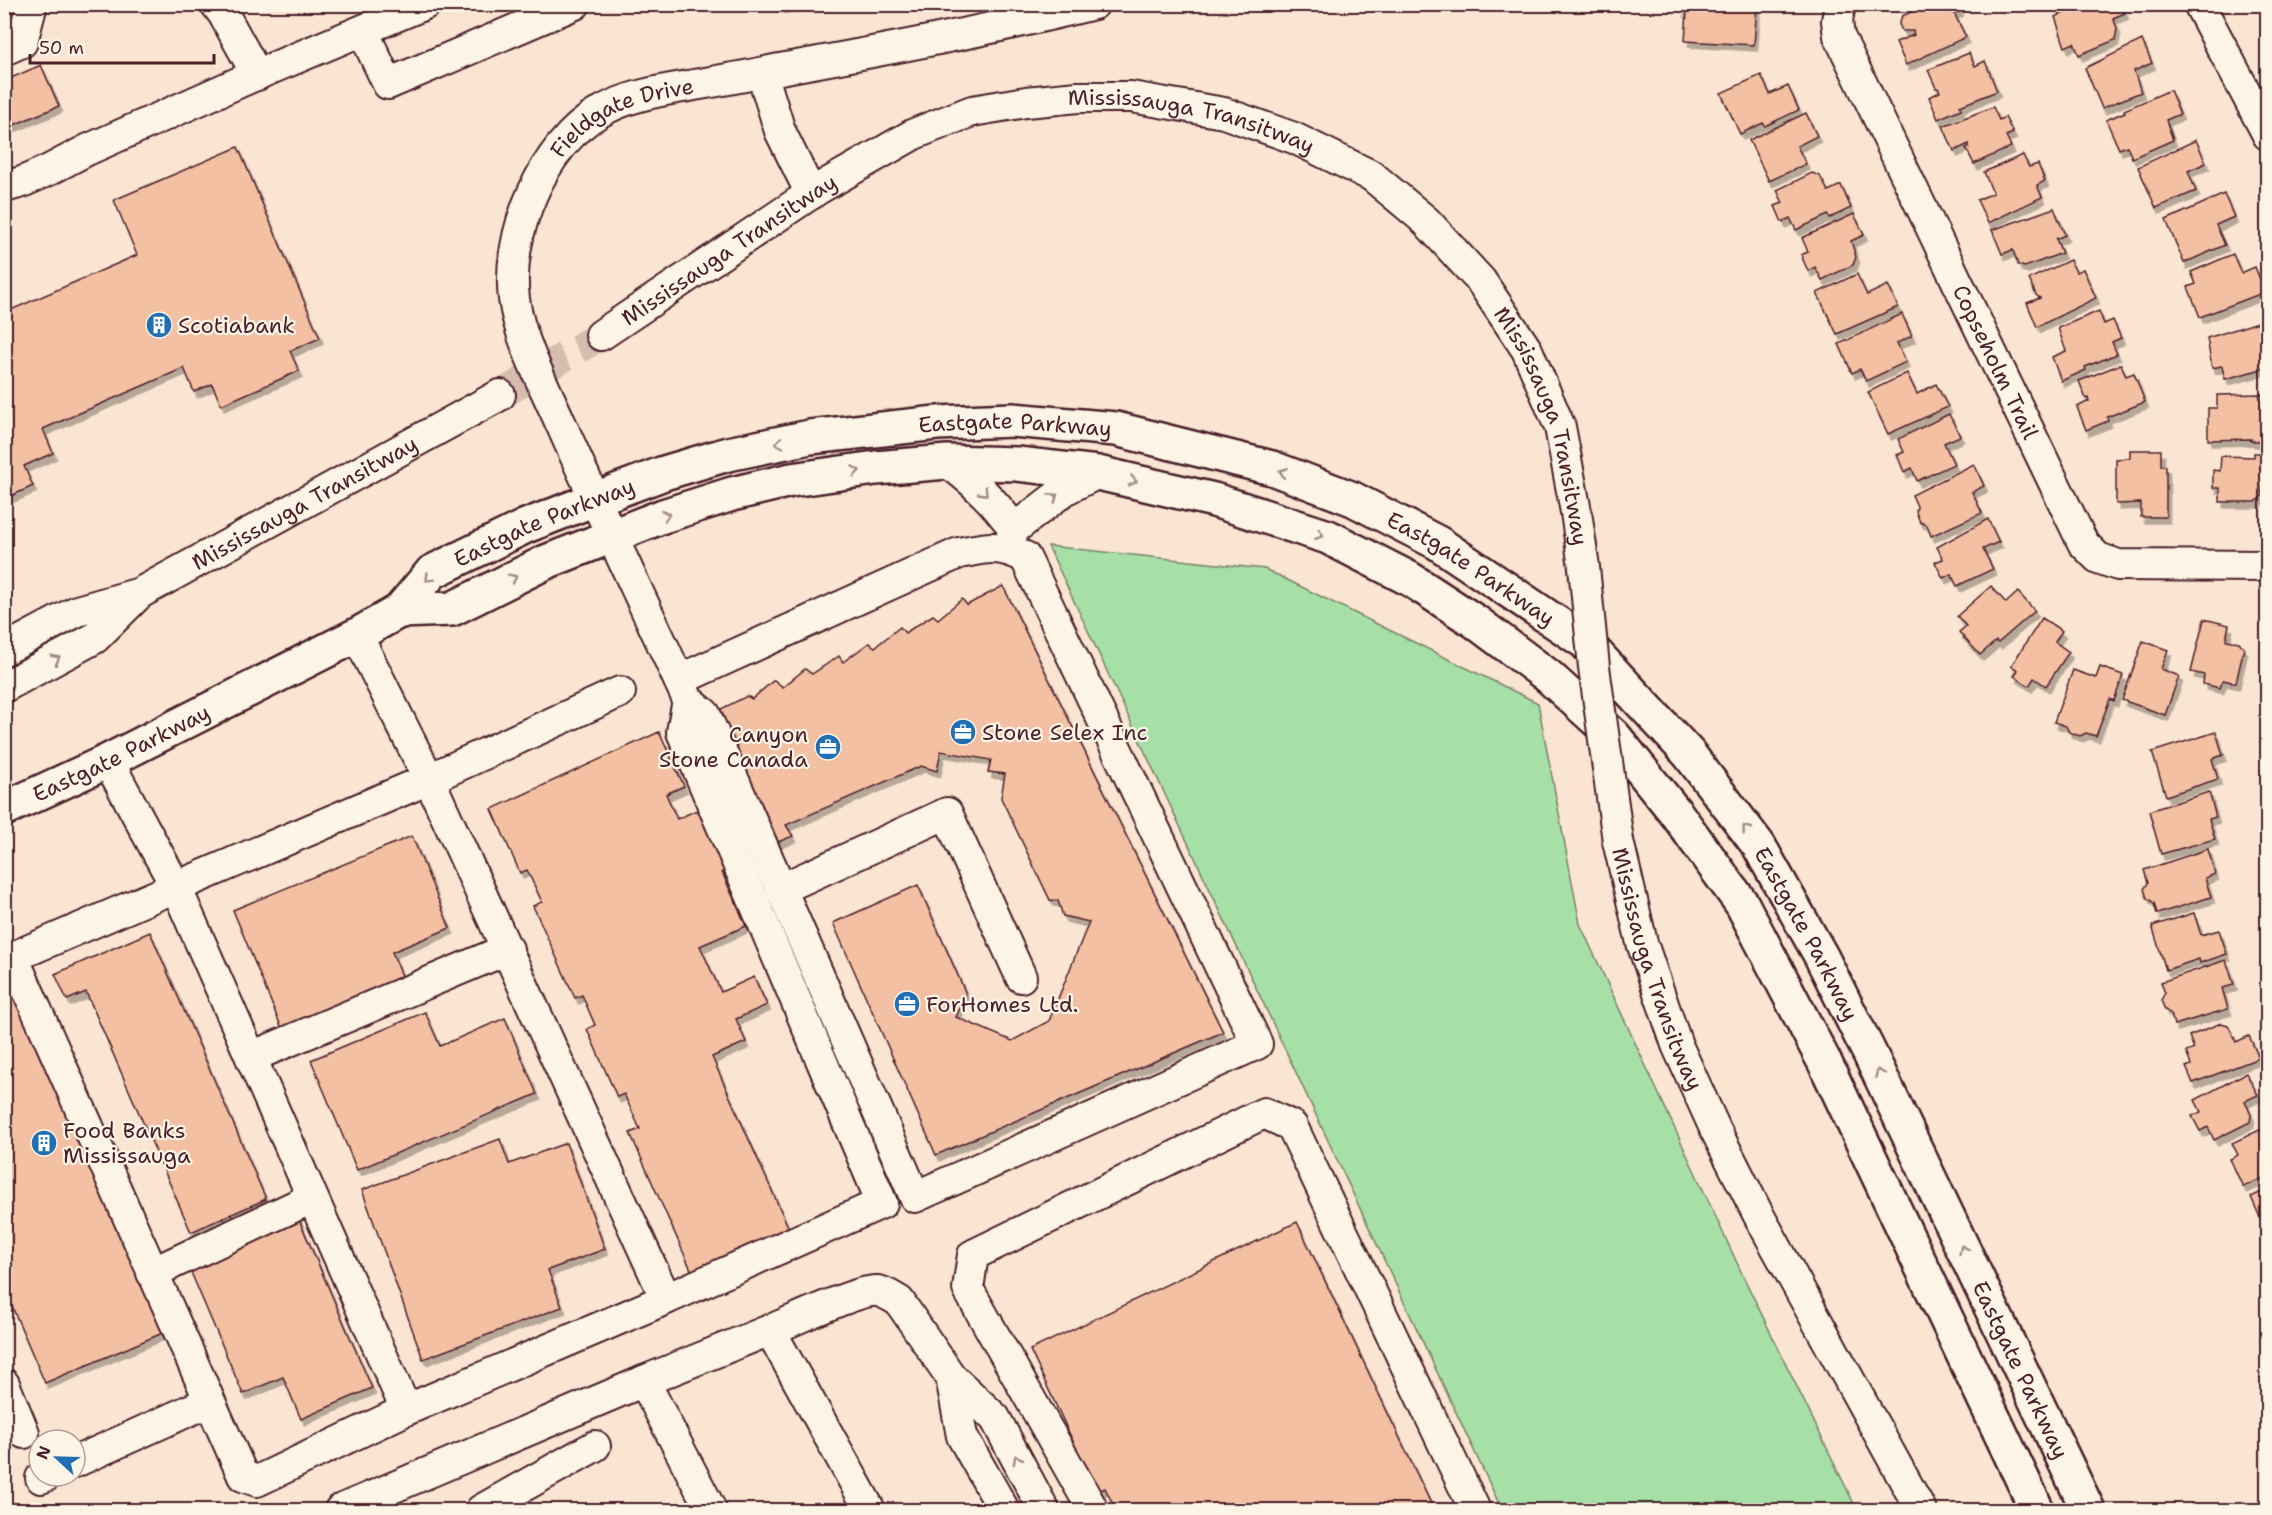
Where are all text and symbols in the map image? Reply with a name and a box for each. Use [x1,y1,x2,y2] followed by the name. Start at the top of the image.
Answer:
[30,27,214,65] scale bar
[39,36,84,60] text: 50 m
[543,71,696,163] street label: Fieldgate Drive
[1068,83,1320,160] street label: Mississauga Transitway
[616,167,842,332] street label: Mississauga Transitway
[1946,280,2045,444] street label: Copseholm Trail
[1488,301,1595,548] street label: Mississauga Transitway
[144,310,174,340] building icon: Scotiabank
[178,311,295,340] place label: Scotiabank
[917,405,1113,443] street label: Eastgate Parkway
[186,429,423,576] street label: Mississauga Transitway
[774,436,784,449] one-way arrow
[851,465,860,478] one-way arrow
[1279,467,1290,479] one-way arrow
[449,471,639,574] street label: Eastgate Parkway
[1128,473,1138,486] one-way arrow
[977,485,988,495] one-way arrow
[1047,493,1058,504] one-way arrow
[1382,505,1561,632] street label: Eastgate Parkway
[660,509,671,522] one-way arrow
[1314,527,1325,540] one-way arrow
[425,570,436,581] one-way arrow
[507,574,518,586] one-way arrow
[50,655,60,666] one-way arrow
[28,697,215,808] street label: Eastgate Parkway
[948,717,978,747] office icon: Stone Selex Inc
[982,718,1148,747] place label: Stone Selex Inc
[659,720,808,774] place label: Canyon Stone Canada
[813,732,843,762] office icon: Canyon Stone Canada
[1742,824,1753,835] one-way arrow
[1748,841,1865,1026] street label: Eastgate Parkway
[1606,845,1710,1095] street label: Mississauga Transitway
[892,989,922,1019] office icon: ForHomes Ltd.
[926,990,1078,1019] place label: ForHomes Ltd.
[1875,1069,1887,1080] one-way arrow
[63,1116,191,1170] place label: Food Banks Mississauga
[29,1128,59,1158] building icon: Food Banks Mississauga
[1959,1245,1971,1256] one-way arrow
[1966,1276,2076,1463] street label: Eastgate Parkway
[27,1428,87,1488] north arrow
[31,1443,56,1462] text: N
[1013,1455,1024,1465] one-way arrow

